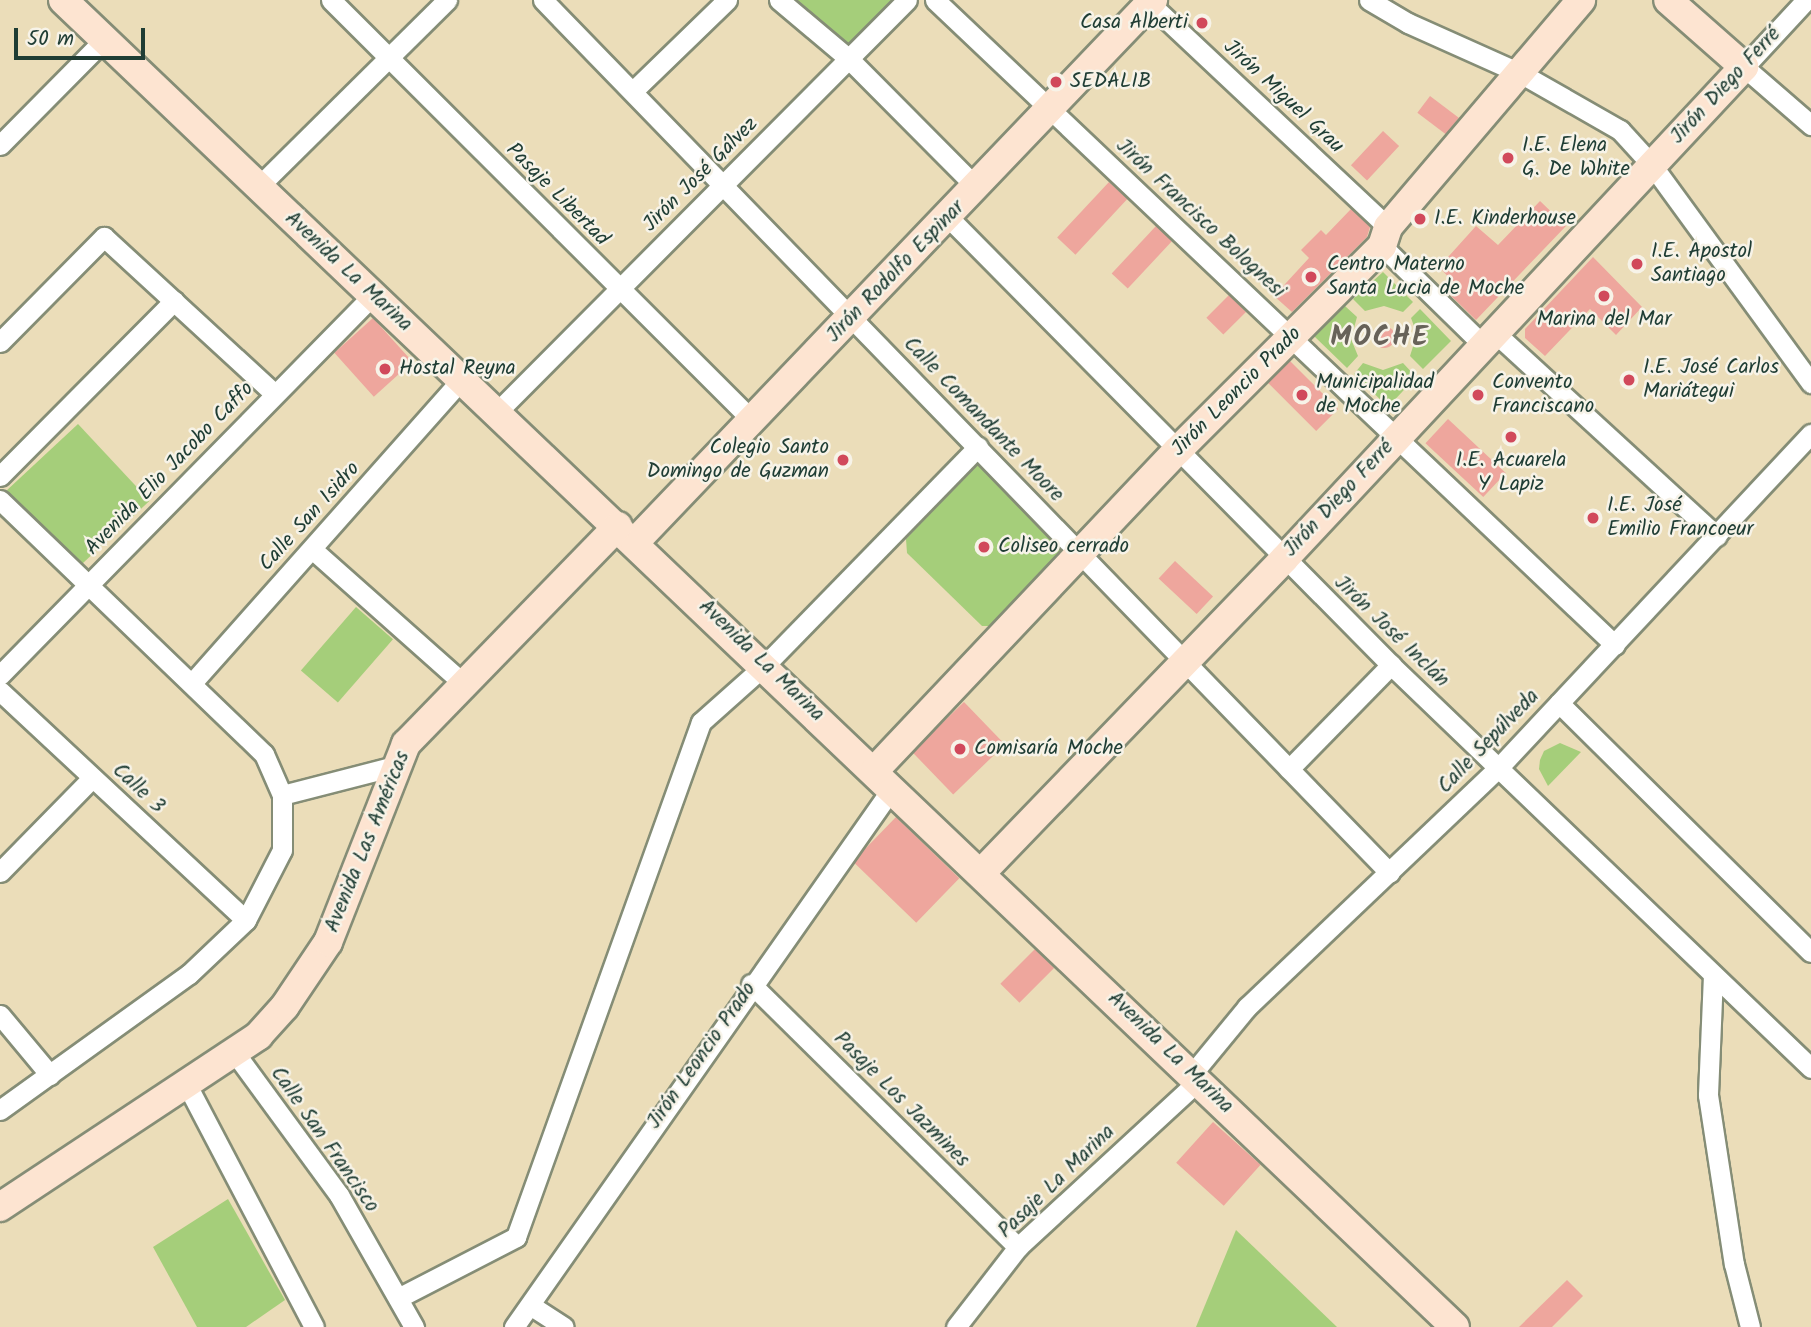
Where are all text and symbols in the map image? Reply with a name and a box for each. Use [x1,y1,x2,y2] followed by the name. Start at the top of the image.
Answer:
[1080,10,1188,36] place label: Casa Alberti
[18,14,149,58] scale bar
[1194,15,1210,31] marker: Casa Alberti
[1666,22,1786,150] street label: Jirón Diego Ferré
[27,23,74,56] text: 50 m
[1218,35,1348,159] street label: Jirón Miguel Grau
[1070,69,1151,95] place label: SEDALIB
[1048,74,1064,90] marker: SEDALIB
[638,112,764,238] street label: Jirón José Gálvez
[1522,133,1630,183] place label: I.E. Elena G. De White
[1110,134,1290,304] street label: Jirón Francisco Bolognesi
[500,138,614,252] street label: Pasaje Libertad
[1500,150,1516,166] marker: I.E. Elena G. De White
[822,196,970,348] street label: Jirón Rodolfo Espinar
[279,206,417,338] street label: Avenida La Marina
[1434,206,1576,232] place label: I.E. Kinderhouse
[1412,211,1428,227] marker: I.E. Kinderhouse
[1651,239,1752,289] place label: I.E. Apostol Santiago
[1327,252,1524,302] place label: Centro Materno Santa Lucia de Moche
[1629,256,1645,272] marker: I.E. Apostol Santiago
[1301,267,1321,287] marker: Centro Materno Santa Lucia de Moche
[1596,288,1612,304] marker: Marina del Mar
[1537,307,1671,333] place label: Marina del Mar
[1331,321,1429,355] district label: MOCHE
[1167,322,1307,462] street label: Jirón Leoncio Prado
[898,332,1068,508] street label: Calle Comandante Moore
[1643,355,1779,405] place label: I.E. José Carlos Mariátegui
[399,356,516,382] place label: Hostal Reyna
[377,361,393,377] marker: Hostal Reyna
[1316,370,1434,420] place label: Municipalidad de Moche
[1492,370,1594,420] place label: Convento Franciscano
[1621,372,1637,388] marker: I.E. José Carlos Mariátegui
[80,377,260,561] street label: Avenida Elio Jacobo Caffo
[1294,387,1310,403] marker: Municipalidad de Moche
[1470,387,1486,403] marker: Convento Franciscano
[1503,429,1519,445] marker: I.E. Acuarela Y Lapiz
[647,435,829,485] place label: Colegio Santo Domingo de Guzman
[1279,435,1399,563] street label: Jirón Diego Ferré
[1456,448,1566,498] place label: I.E. Acuarela Y Lapiz
[835,452,851,468] marker: Colegio Santo Domingo de Guzman
[254,457,366,577] street label: Calle San Isidro
[1607,493,1753,543] place label: I.E. José Emilio Francoeur
[1585,510,1601,526] marker: I.E. José Emilio Francoeur
[998,534,1129,560] place label: Coliseo cerrado
[976,539,992,555] marker: Coliseo cerrado
[1328,571,1454,693] street label: Jirón José Inclán
[693,595,829,727] street label: Avenida La Marina
[1433,685,1545,799] street label: Calle Sepúlveda
[974,736,1123,762] place label: Comisaría Moche
[952,741,968,757] marker: Comisaría Moche
[320,748,416,936] street label: Avenida Las Américas
[107,758,169,820] street label: Calle 3
[642,978,762,1134] street label: Jirón Leoncio Prado
[1102,987,1238,1119] street label: Avenida La Marina
[828,1027,974,1173] street label: Pasaje Los Jazmines
[264,1062,384,1218] street label: Calle San Francisco
[993,1120,1121,1244] street label: Pasaje La Marina

